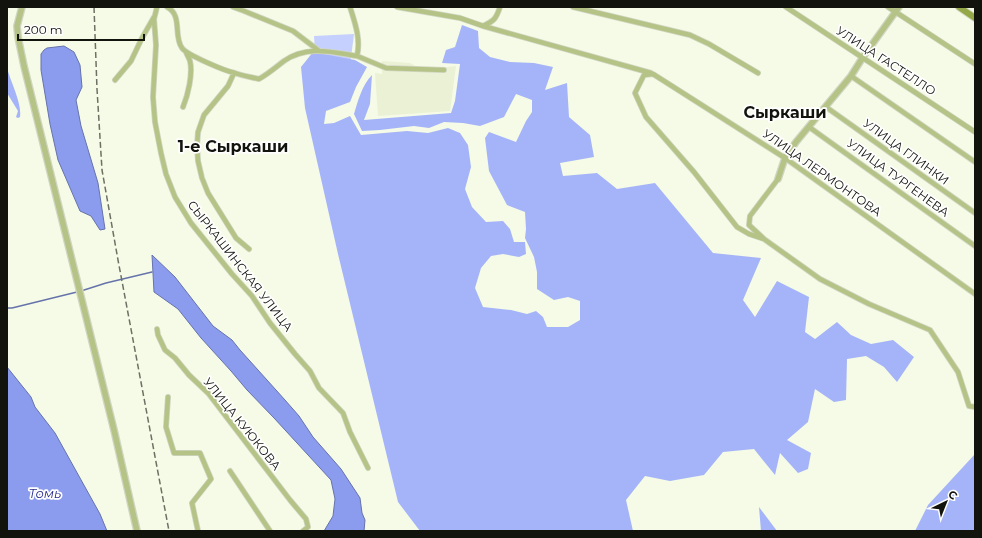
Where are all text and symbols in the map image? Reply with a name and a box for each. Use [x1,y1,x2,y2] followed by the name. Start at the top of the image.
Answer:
[18,16,144,42] scale bar
[24,22,63,37] text: 200 m
[834,23,939,98] street label: УЛИЦА ГАСТЕЛЛО
[743,103,827,122] district label: Сыркаши
[861,115,952,188] street label: УЛИЦА ГЛИНКИ
[760,126,885,219] street label: УЛИЦА ЛЕРМОНТОВА
[844,135,952,220] street label: УЛИЦА ТУРГЕНЕВА
[178,137,288,156] district label: 1-е Сыркаши
[185,197,296,334] street label: СЫРКАШИНСКАЯ УЛИЦА
[200,374,284,473] street label: УЛИЦА КУЮКОВА
[926,482,966,522] north arrow
[29,485,61,501] water label: Томь
[945,487,961,503] text: С

